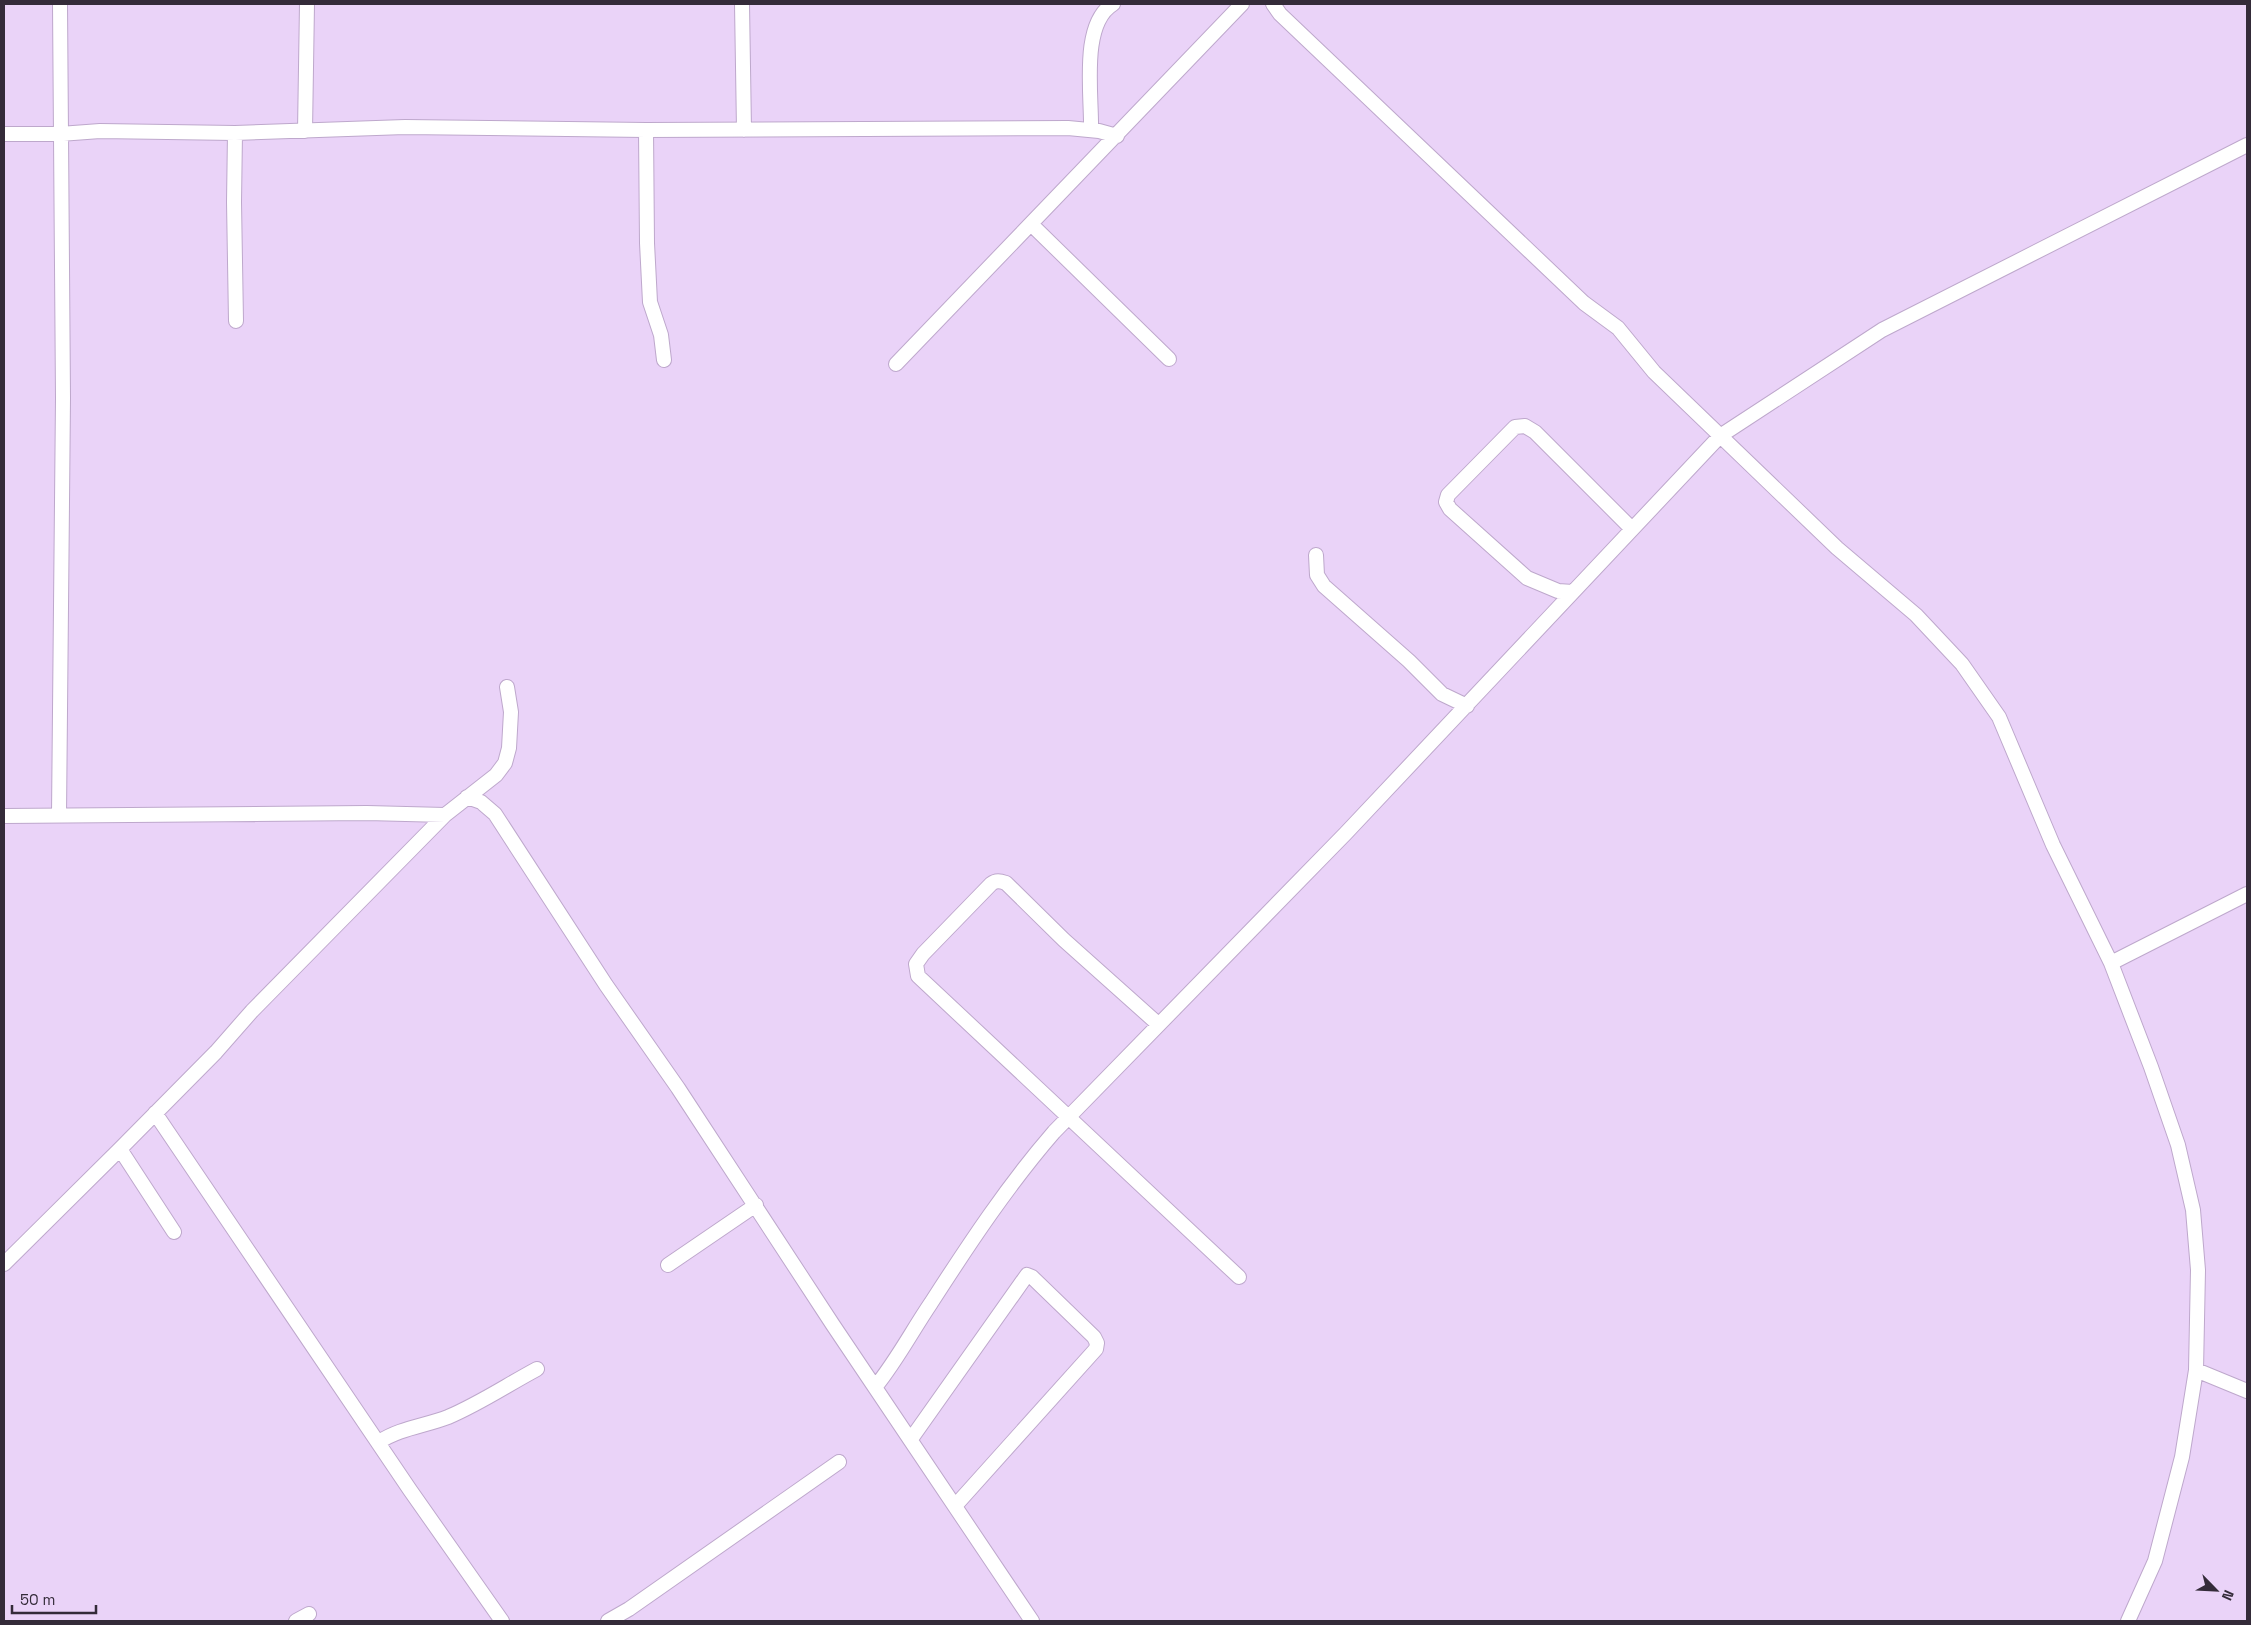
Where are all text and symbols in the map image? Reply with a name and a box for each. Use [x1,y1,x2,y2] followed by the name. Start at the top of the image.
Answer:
[2191,1565,2241,1615] north arrow
[12,1582,96,1614] scale bar
[2218,1587,2238,1603] text: N
[20,1590,55,1609] text: 50 m

